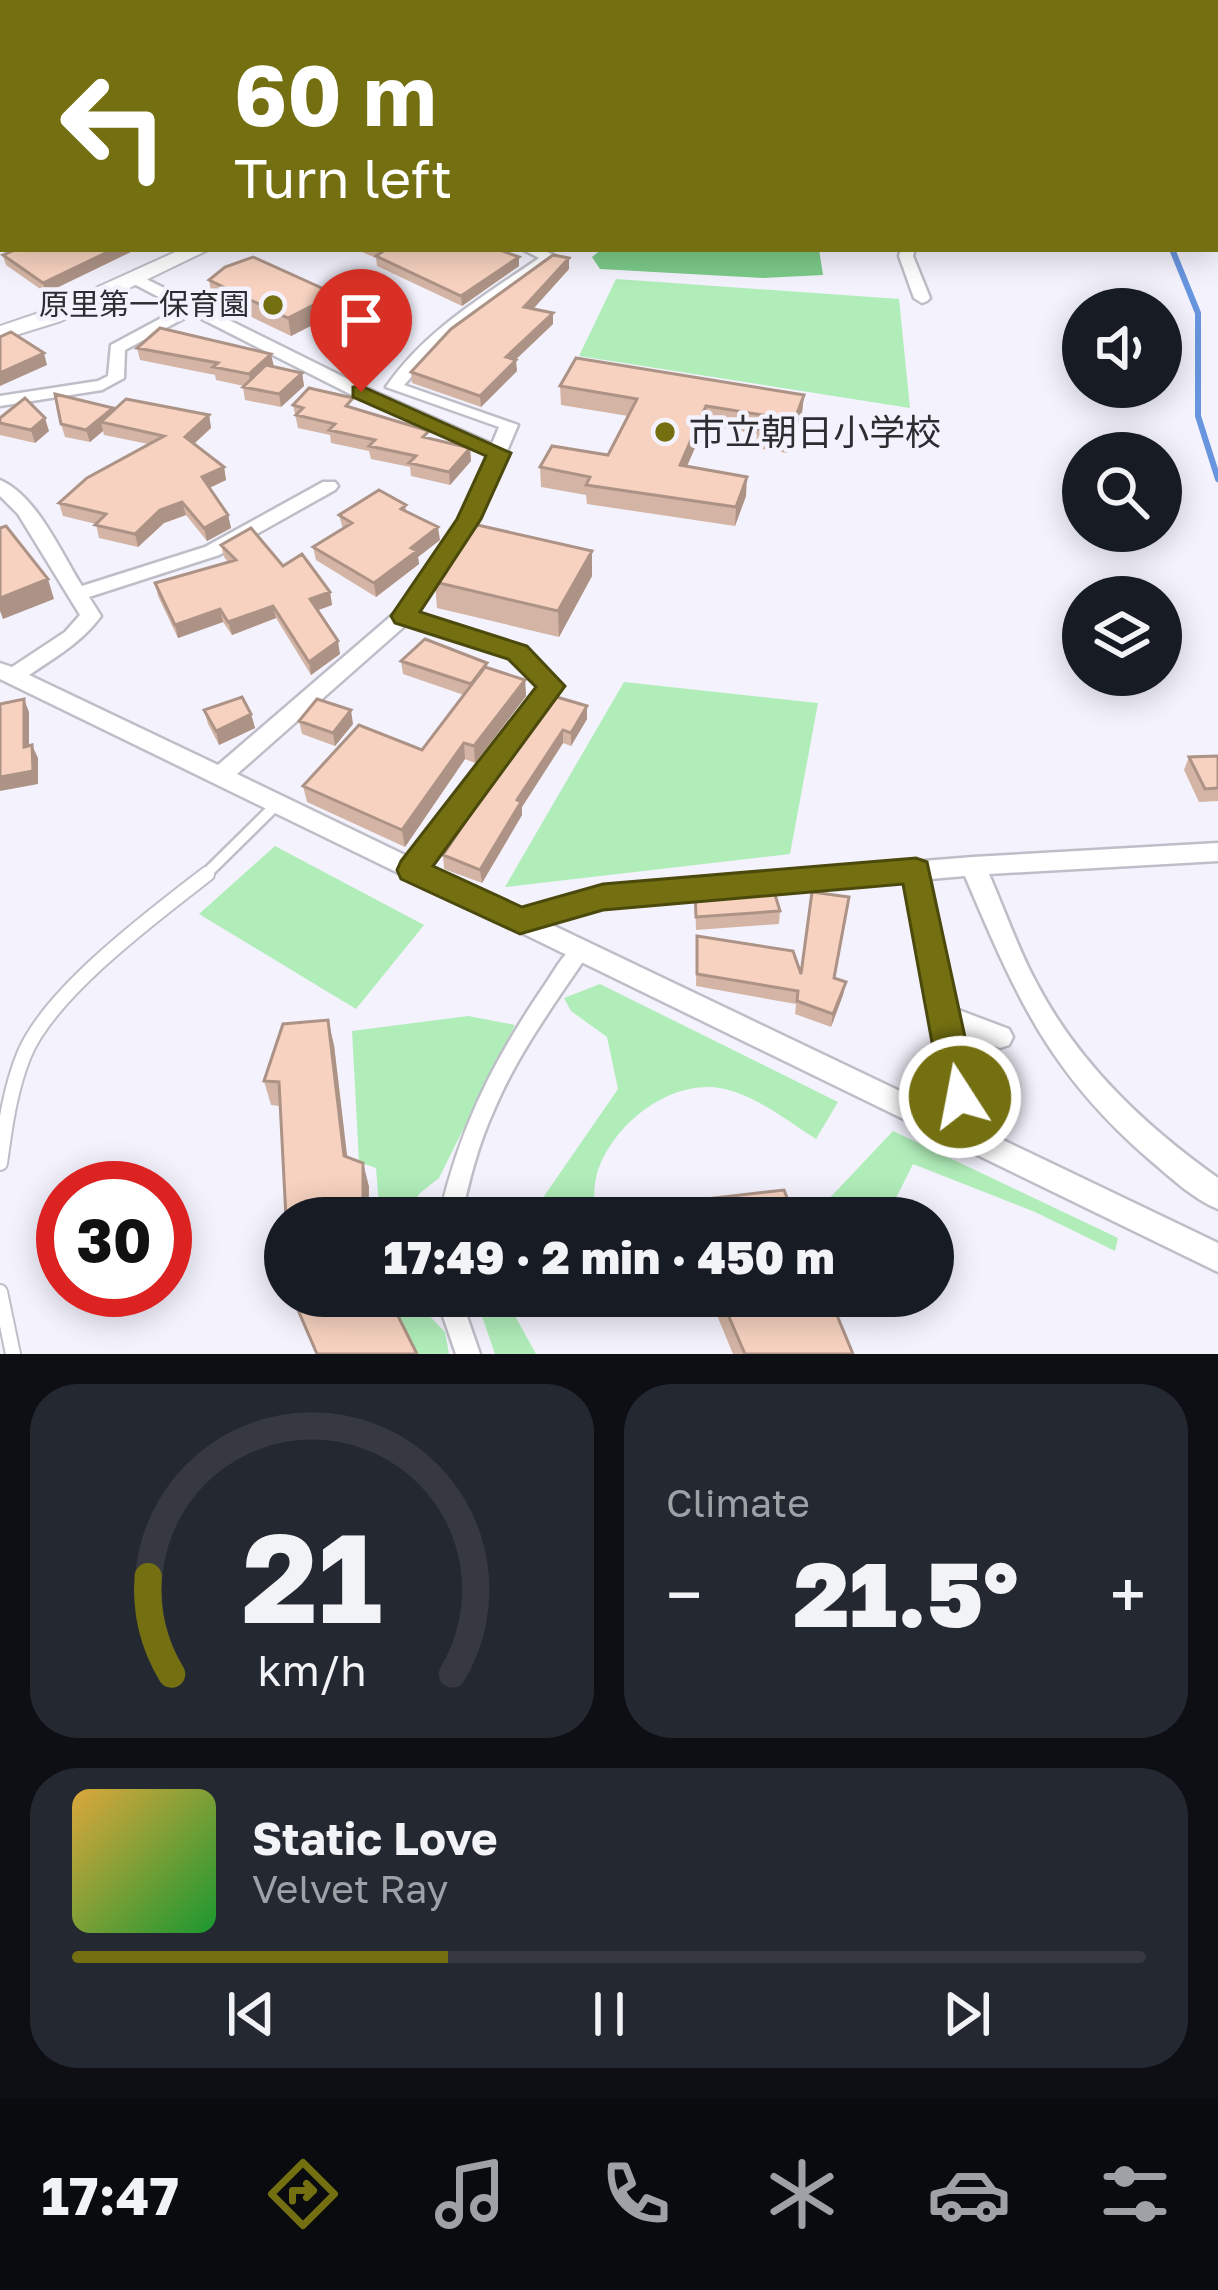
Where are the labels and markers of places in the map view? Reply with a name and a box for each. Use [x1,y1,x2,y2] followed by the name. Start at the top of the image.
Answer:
[310,269,412,392] pin
[39,286,249,322] place label: 原里第一保育園
[260,292,286,318] marker: 原里第一保育園
[689,410,941,453] place label: 市立朝日小学校
[652,419,678,445] marker: 市立朝日小学校

